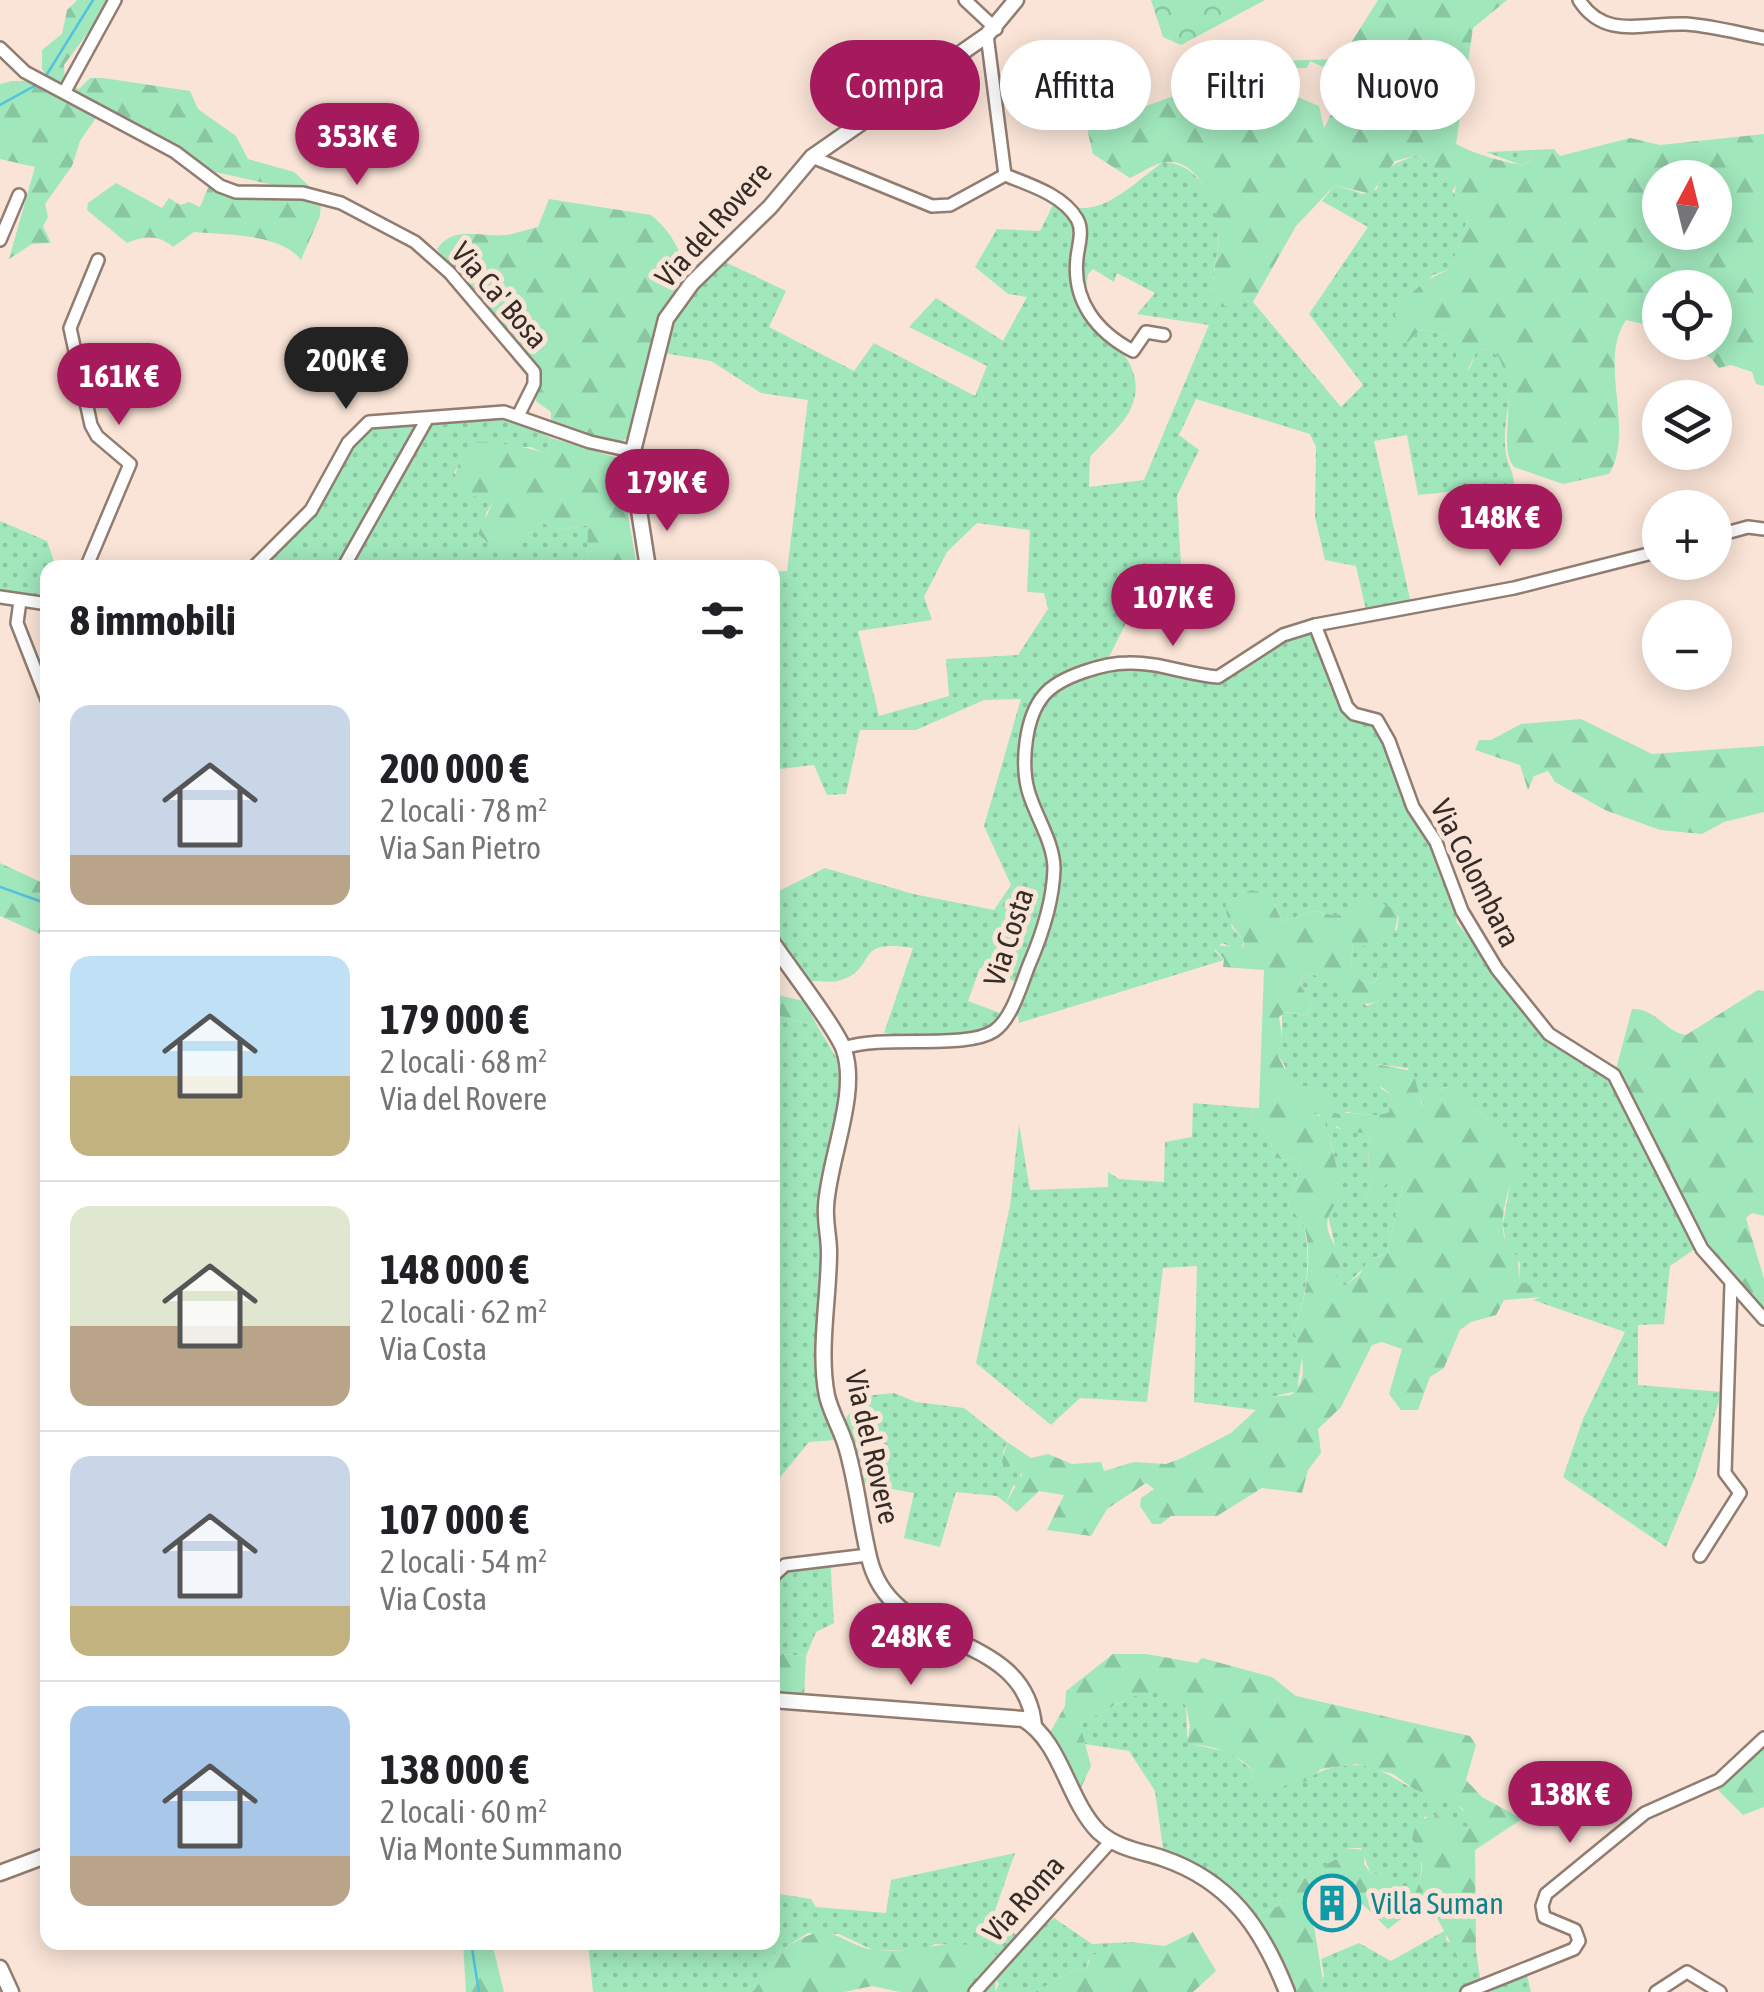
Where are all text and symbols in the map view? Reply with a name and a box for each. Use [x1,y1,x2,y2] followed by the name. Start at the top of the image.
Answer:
[810,40,980,130] chip: Compra
[1000,40,1151,130] chip: Affitta
[1171,40,1300,130] chip: Filtri
[1320,40,1475,130] chip: Nuovo
[276,103,438,188] pin: 353K €
[317,117,397,154] text: 353K €
[648,154,778,294] street label: Via del Rovere
[1642,160,1732,250] north arrow
[1642,160,1732,690] map controls
[445,235,555,355] street label: Via Ca' Bosa
[1642,270,1732,360] button: locate
[265,327,427,412] pin: 200K €
[306,341,386,378] text: 200K €
[38,343,200,428] pin: 161K €
[79,357,159,394] text: 161K €
[1642,380,1732,470] button: layers
[586,449,748,534] pin: 179K €
[627,463,707,500] text: 179K €
[1419,484,1581,569] pin: 148K €
[1642,490,1732,580] button: +
[1460,498,1540,535] text: 148K €
[1092,564,1254,649] pin: 107K €
[1133,578,1213,615] text: 107K €
[695,593,750,648] icon: filters
[70,596,236,644] text: 8 immobili
[1642,600,1732,690] button: −
[380,744,529,792] text: 200 000 €
[150,745,270,865] icon: home
[380,792,547,829] text: 2 locali · 78 m²
[1424,794,1528,952] street label: Via Colombara
[380,829,541,866] text: Via San Pietro
[976,884,1040,990] street label: Via Costa
[380,995,529,1043] text: 179 000 €
[150,996,270,1116] icon: home
[380,1043,547,1080] text: 2 locali · 68 m²
[380,1080,547,1117] text: Via del Rovere
[380,1245,529,1293] text: 148 000 €
[150,1246,270,1366] icon: home
[380,1293,547,1330] text: 2 locali · 62 m²
[380,1330,487,1367] text: Via Costa
[839,1367,907,1527] street label: Via del Rovere
[380,1495,529,1543] text: 107 000 €
[150,1496,270,1616] icon: home
[380,1543,547,1580] text: 2 locali · 54 m²
[380,1580,487,1617] text: Via Costa
[830,1603,992,1688] pin: 248K €
[871,1617,951,1654] text: 248K €
[380,1745,529,1793] text: 138 000 €
[150,1746,270,1866] icon: home
[1489,1761,1651,1846] pin: 138K €
[1530,1775,1610,1812] text: 138K €
[380,1793,547,1830] text: 2 locali · 60 m²
[380,1830,623,1867] text: Via Monte Summano
[975,1848,1071,1948] street label: Via Roma
[1302,1873,1362,1933] building icon: Villa Suman
[1371,1886,1504,1920] place label: Villa Suman

